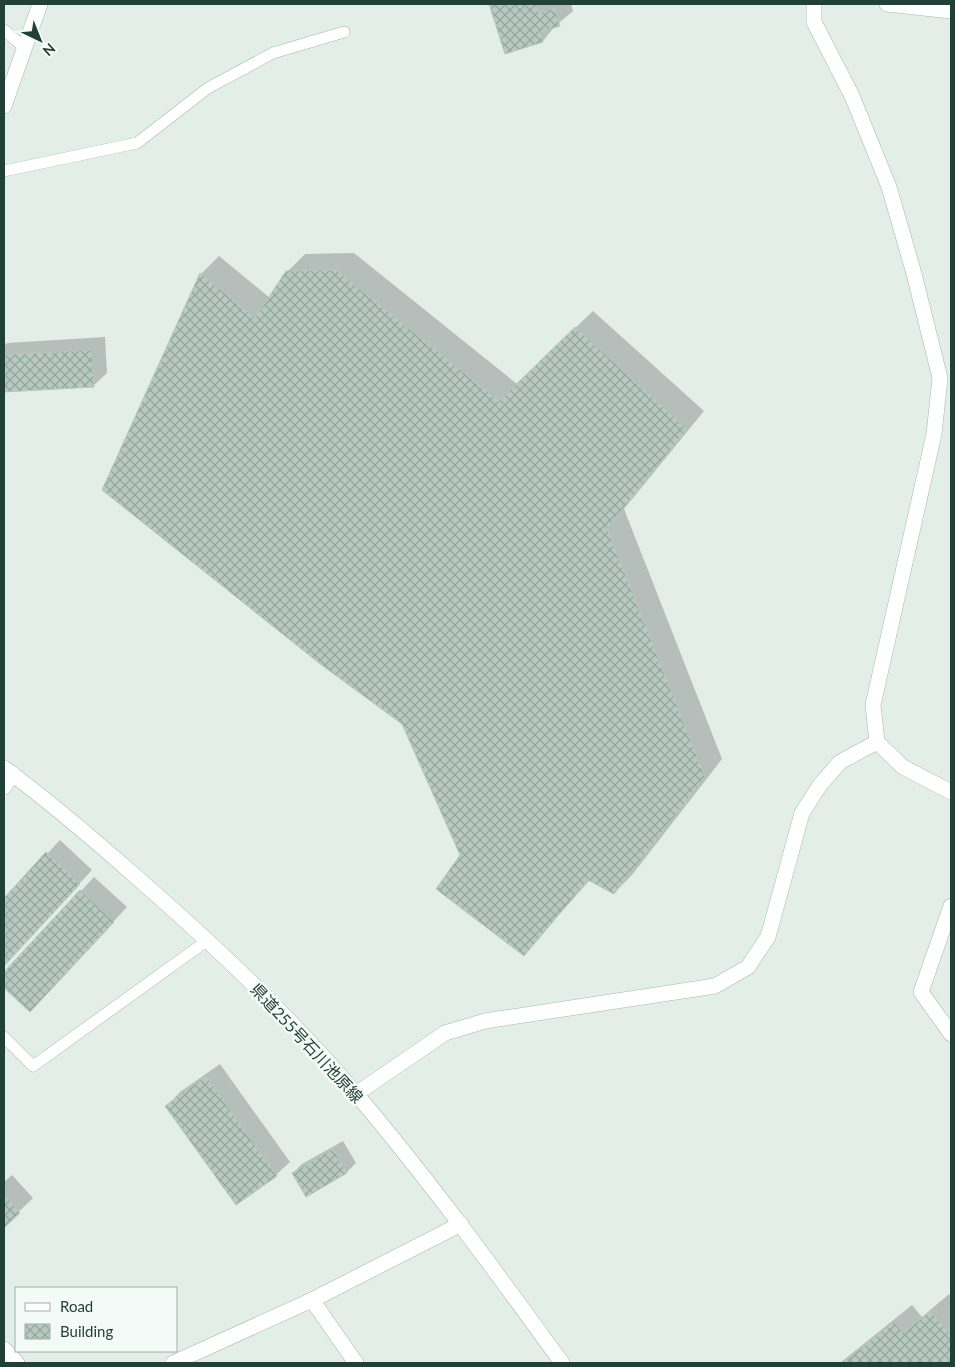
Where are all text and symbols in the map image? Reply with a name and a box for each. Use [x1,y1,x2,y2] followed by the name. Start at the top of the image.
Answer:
[15,15,65,65] north arrow
[39,40,59,60] text: N
[247,979,367,1106] street label: 県道255号石川池原線
[15,1287,178,1352] legend
[60,1297,93,1315] text: Road
[60,1322,113,1340] text: Building

